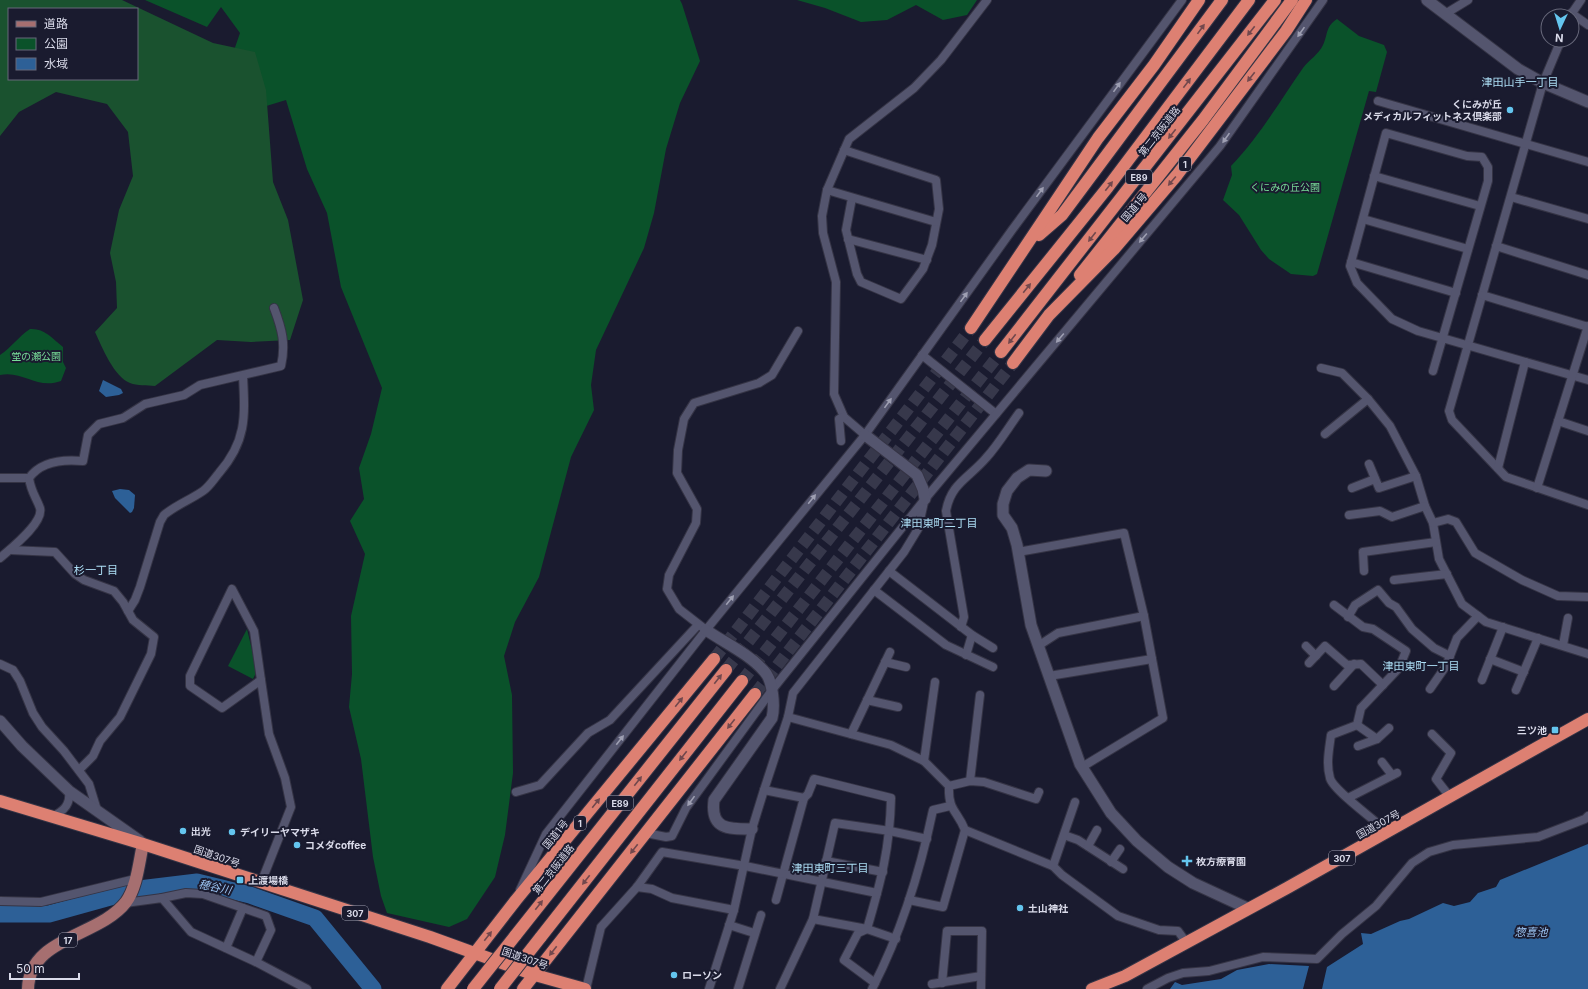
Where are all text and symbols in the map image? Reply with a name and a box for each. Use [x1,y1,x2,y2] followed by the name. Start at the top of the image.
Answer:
[8,8,138,80] legend
[1540,8,1580,48] north arrow
[44,16,68,31] text: 道路
[1197,24,1205,35] one-way arrow
[1247,25,1256,36] one-way arrow
[1297,27,1305,37] one-way arrow
[1555,31,1564,45] text: N
[44,36,68,51] text: 公園
[44,56,68,71] text: 水域
[1247,72,1255,82] one-way arrow
[1482,75,1559,89] district label: 津田山手一丁目
[1183,77,1191,88] one-way arrow
[1113,82,1121,93] one-way arrow
[1363,98,1502,122] place label: くにみが丘 メディカルフィットネス倶楽部
[1136,104,1182,158] street label: 第二京阪道路
[1505,105,1515,115] marker: くにみが丘 メディカルフィットネス倶楽部
[1168,128,1176,139] one-way arrow
[1222,133,1230,143] one-way arrow
[1179,157,1191,171] road number: 1
[1126,170,1152,184] road number: E89
[1168,175,1177,186] one-way arrow
[1104,181,1113,192] one-way arrow
[1250,181,1320,193] park label: くにみの丘公園
[1036,187,1044,197] one-way arrow
[1118,190,1150,224] street label: 国道1号
[1088,231,1097,242] one-way arrow
[1139,233,1148,244] one-way arrow
[1023,282,1032,293] one-way arrow
[959,292,968,303] one-way arrow
[1008,333,1016,344] one-way arrow
[1055,333,1064,343] one-way arrow
[11,350,61,362] park label: 堂の瀬公園
[884,398,892,408] one-way arrow
[808,494,817,505] one-way arrow
[901,516,978,530] district label: 津田東町二丁目
[74,563,118,577] district label: 杉一丁目
[726,595,735,606] one-way arrow
[1383,659,1460,673] district label: 津田東町一丁目
[714,674,723,685] one-way arrow
[674,697,683,707] one-way arrow
[727,719,735,730] one-way arrow
[1517,724,1547,736] place label: 三ツ池
[1550,725,1560,735] marker: 三ツ池
[616,734,624,745] one-way arrow
[679,750,688,761] one-way arrow
[633,776,642,787] one-way arrow
[607,796,633,810] road number: E89
[687,796,695,806] one-way arrow
[592,797,601,808] one-way arrow
[1354,807,1402,841] street label: 国道307号
[574,816,586,830] road number: 1
[540,817,570,851] street label: 国道1号
[191,825,211,837] place label: 出光
[178,826,188,836] marker: 出光
[240,826,320,838] place label: デイリーヤマザキ
[227,827,237,837] marker: デイリーヤマザキ
[305,839,366,851] place label: コメダcoffee
[292,840,302,850] marker: コメダcoffee
[530,842,576,896] street label: 第二京阪道路
[192,843,242,869] street label: 国道307号
[629,843,638,854] one-way arrow
[1329,851,1355,865] road number: 307
[1181,855,1193,867] marker: 枚方療育園
[1196,855,1246,867] place label: 枚方療育園
[792,861,869,875] district label: 津田東町三丁目
[248,874,288,886] place label: 上渡場橋
[235,875,245,885] marker: 上渡場橋
[581,875,590,886] one-way arrow
[197,877,234,897] water label: 穂谷川
[535,899,544,910] one-way arrow
[1028,902,1069,914] place label: 土山神社
[1015,903,1025,913] marker: 土山神社
[342,906,368,920] road number: 307
[1515,925,1548,939] water label: 惣喜池
[484,931,492,942] one-way arrow
[59,933,77,947] road number: 17
[500,945,550,971] street label: 国道307号
[549,946,558,957] one-way arrow
[10,955,79,981] scale bar
[16,961,45,976] text: 50 m
[682,969,722,981] place label: ローソン
[669,970,679,980] marker: ローソン

